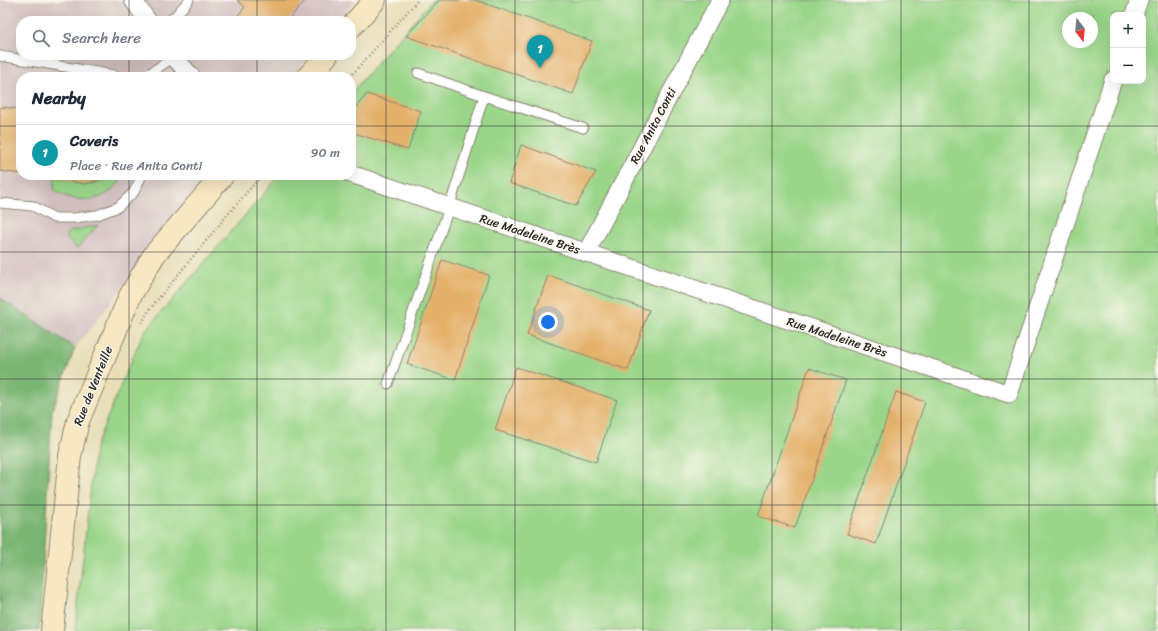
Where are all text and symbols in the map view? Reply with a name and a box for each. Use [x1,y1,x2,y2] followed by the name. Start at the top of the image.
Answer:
[1062,12,1098,48] north arrow
[1110,12,1146,84] map controls
[1110,12,1146,48] button: +
[16,16,356,60] search box
[62,25,141,51] text: Search here
[30,27,52,49] icon: search
[527,35,553,68] pin: 1
[1110,48,1146,84] button: −
[32,83,86,113] text: Nearby
[624,83,683,168] street label: Rue Anita Conti
[70,128,118,154] text: Coveris
[42,141,48,164] text: 1
[310,141,340,164] text: 90 m
[70,154,202,177] text: Place · Rue Anita Conti
[477,207,584,261] street label: Rue Madeleine Brès
[784,310,891,364] street label: Rue Madeleine Brès
[538,312,558,332] your location
[67,343,119,429] street label: Rue de Venteille

